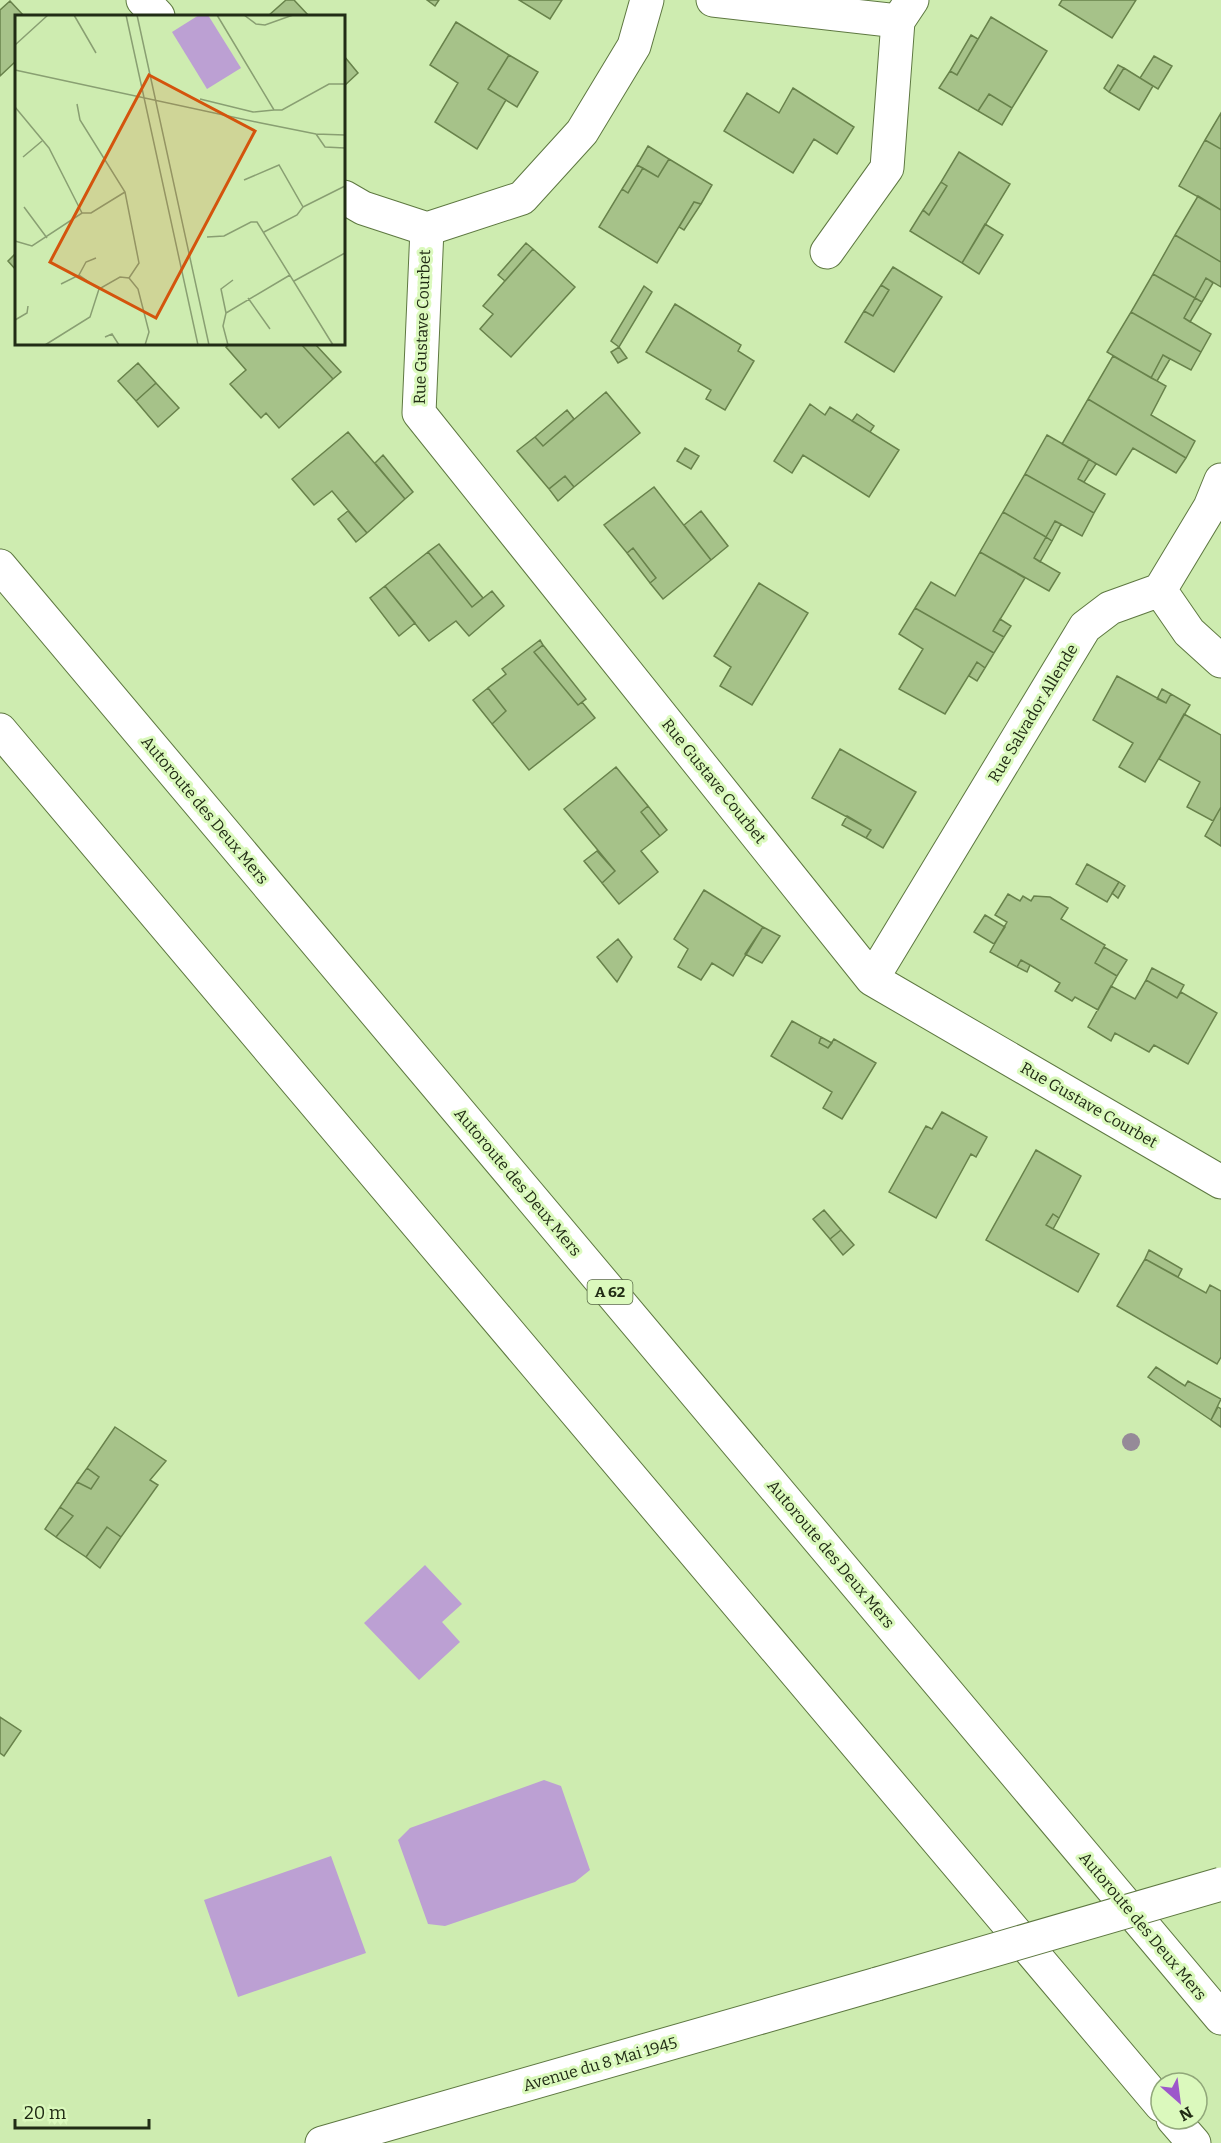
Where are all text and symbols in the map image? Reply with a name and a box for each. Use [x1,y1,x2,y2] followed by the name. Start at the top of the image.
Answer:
[15,15,345,345] inset map
[410,249,434,405] street label: Rue Gustave Courbet
[984,641,1082,785] street label: Rue Salvador Allende
[658,715,770,847] street label: Rue Gustave Courbet
[138,732,272,888] street label: Autoroute des Deux Mers
[1017,1058,1161,1152] street label: Rue Gustave Courbet
[451,1104,585,1260] street label: Autoroute des Deux Mers
[588,1280,632,1304] road number: A 62
[764,1476,898,1632] street label: Autoroute des Deux Mers
[1076,1848,1210,2004] street label: Autoroute des Deux Mers
[521,2033,679,2095] street label: Avenue du 8 Mai 1945
[1149,2071,1209,2131] north arrow
[15,2092,148,2130] scale bar
[24,2102,66,2124] text: 20 m
[1176,2103,1196,2125] text: N

